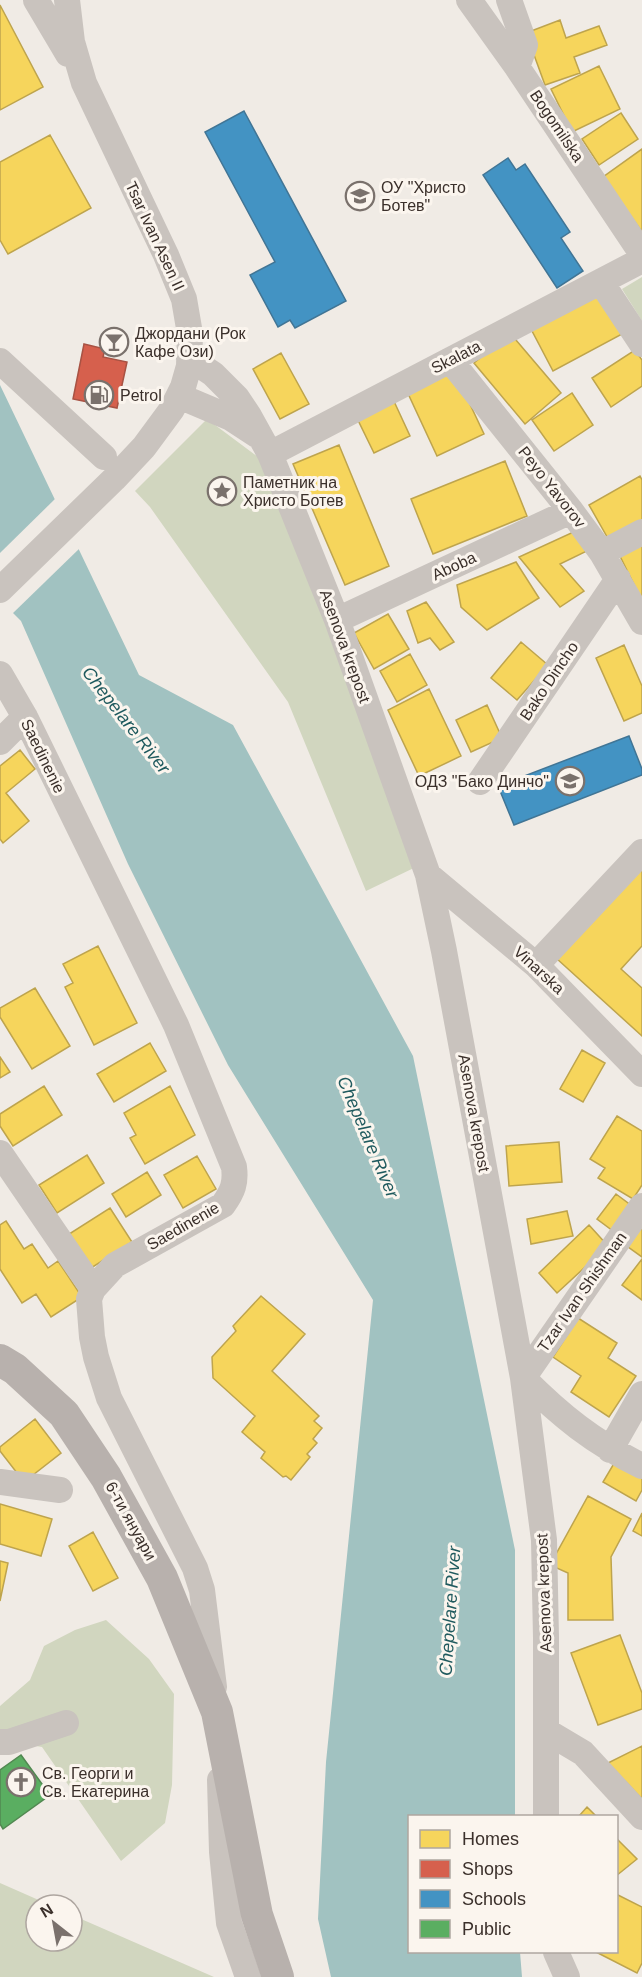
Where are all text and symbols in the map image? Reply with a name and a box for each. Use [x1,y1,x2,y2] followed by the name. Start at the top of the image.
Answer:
[527,87,587,165] street label: Bogomilska
[122,179,188,293] street label: Tsar Ivan Asen II
[381,179,466,214] place label: ОУ "Христо Ботев"
[344,180,376,212] school or university icon: ОУ "Христо Ботев"
[135,325,247,360] place label: Джордани (Рок Кафе Ози)
[98,326,130,358] bar icon: Джордани (Рок Кафе Ози)
[428,337,484,377] street label: Skalata
[83,379,115,411] fuel station icon: Petrol
[120,387,162,404] place label: Petrol
[515,443,589,531] street label: Peyo Yavorov
[243,474,344,509] place label: Паметник на Христо Ботев
[206,475,238,507] place icon: Паметник на Христо Ботев
[429,548,479,583] street label: Aboba
[317,587,374,705] street label: Asenova krepost
[517,639,581,723] street label: Bako Dincho
[78,663,175,778] water label: Chepelare River
[18,716,68,796] street label: Saedinenie
[554,765,586,797] school or university icon: ОДЗ "Бако Динчо"
[415,773,549,790] place label: ОДЗ "Бако Динчо"
[511,943,568,997] street label: Vinarska
[455,1053,493,1174] street label: Asenova krepost
[333,1073,403,1202] water label: Chepelare River
[144,1199,222,1253] street label: Saedinenie
[534,1229,630,1355] street label: Tzar Ivan Shishman
[102,1479,160,1563] street label: 6-ти януари
[533,1533,555,1653] street label: Asenova krepost
[435,1544,465,1677] water label: Chepelare River
[42,1765,149,1800] place label: Св. Георги и Св. Екатерина
[5,1766,37,1798] church icon: Св. Георги и Св. Екатерина
[408,1815,618,1953] legend
[462,1829,519,1849] text: Homes
[462,1859,513,1879] text: Shops
[462,1889,526,1909] text: Schools
[24,1893,84,1953] north arrow
[37,1900,56,1921] text: N
[462,1919,511,1939] text: Public

